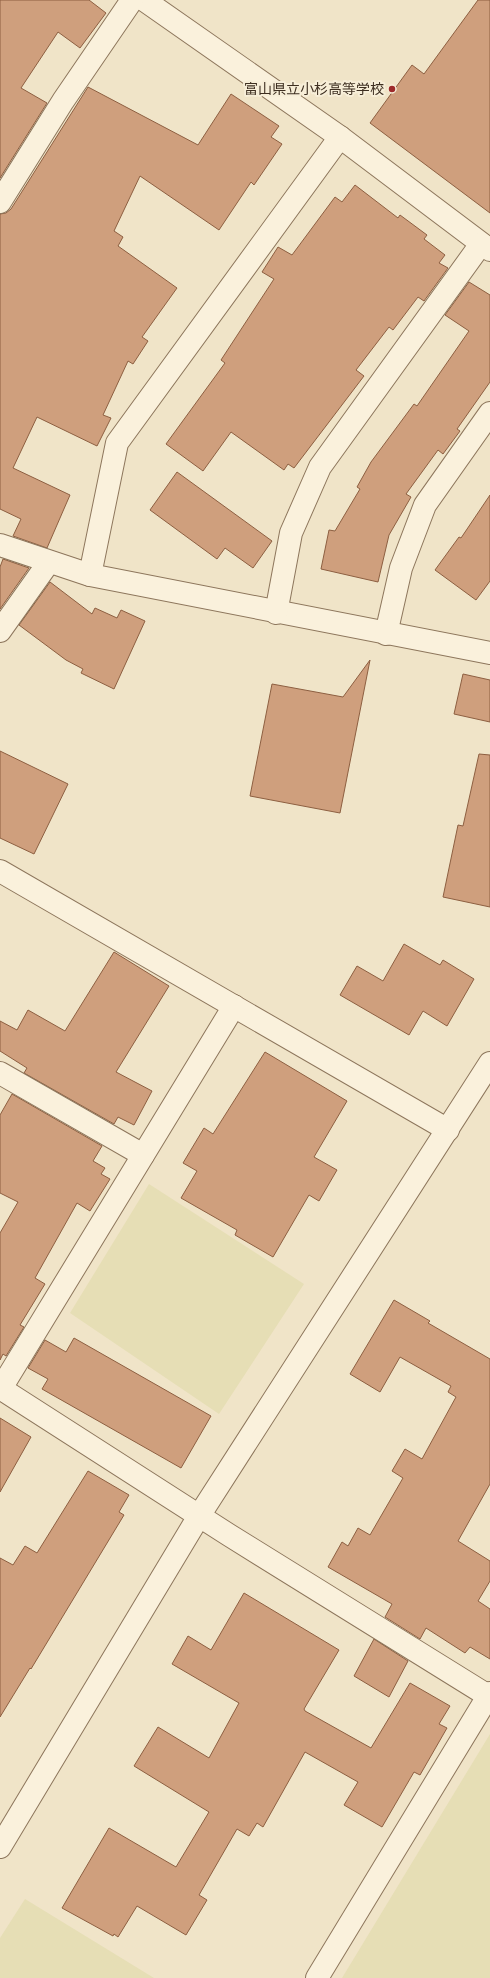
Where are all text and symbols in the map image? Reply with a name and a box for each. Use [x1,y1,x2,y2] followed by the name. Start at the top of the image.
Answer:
[244,79,384,98] place label: 富山県立小杉高等学校
[387,84,397,94] marker: 富山県立小杉高等学校

